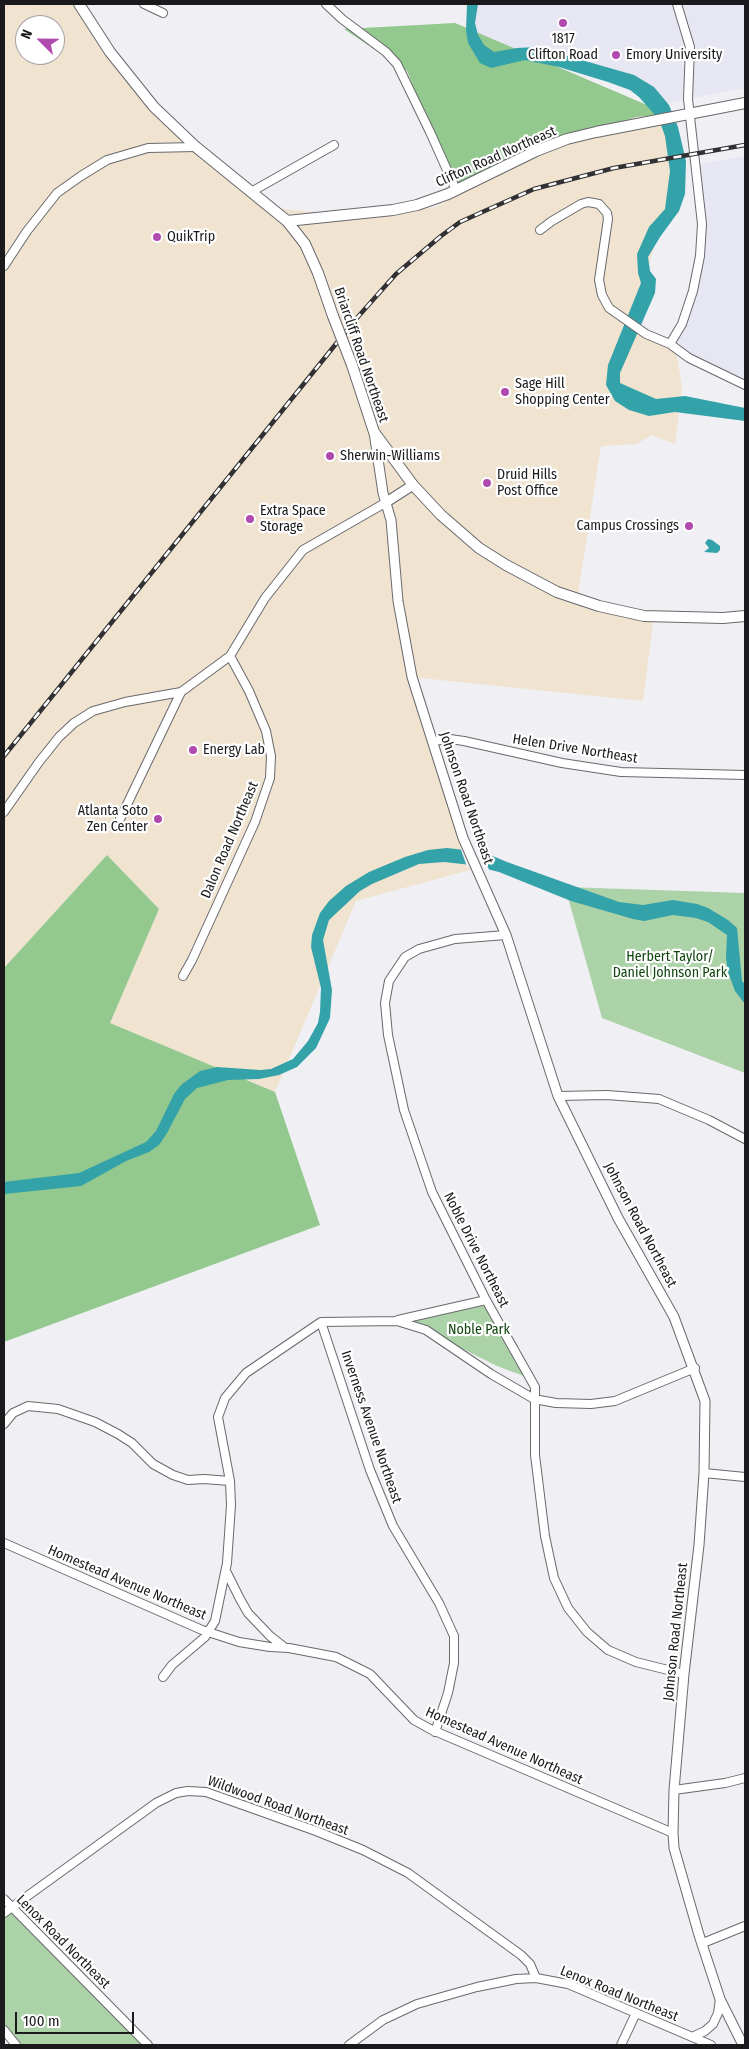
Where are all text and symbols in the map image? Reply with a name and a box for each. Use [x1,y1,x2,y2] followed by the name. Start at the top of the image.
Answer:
[15,15,65,65] north arrow
[557,17,569,29] marker: 1817 Clifton Road
[17,27,36,42] text: N
[528,31,598,64] place label: 1817 Clifton Road
[626,47,722,63] place label: Emory University
[610,49,622,61] marker: Emory University
[433,123,559,191] street label: Clifton Road Northeast
[167,229,215,245] place label: QuikTrip
[151,231,163,243] marker: QuikTrip
[330,285,392,425] street label: Briarcliff Road Northeast
[515,376,610,408] place label: Sage Hill Shopping Center
[499,386,511,398] marker: Sage Hill Shopping Center
[340,448,440,464] place label: Sherwin-Williams
[324,450,336,462] marker: Sherwin-Williams
[497,467,558,500] place label: Druid Hills Post Office
[481,477,493,489] marker: Druid Hills Post Office
[260,503,326,536] place label: Extra Space Storage
[244,513,256,525] marker: Extra Space Storage
[576,518,679,534] place label: Campus Crossings
[683,520,695,532] marker: Campus Crossings
[435,730,497,866] street label: Johnson Road Northeast
[511,731,639,767] street label: Helen Drive Northeast
[203,742,265,758] place label: Energy Lab
[187,744,199,756] marker: Energy Lab
[198,779,262,901] street label: Dalon Road Northeast
[78,803,148,836] place label: Atlanta Soto Zen Center
[152,813,164,825] marker: Atlanta Soto Zen Center
[613,949,727,982] park label: Herbert Taylor/ Daniel Johnson Park
[600,1160,680,1290] street label: Johnson Road Northeast
[440,1190,512,1310] street label: Noble Drive Northeast
[448,1322,510,1338] park label: Noble Park
[337,1348,405,1506] street label: Inverness Avenue Northeast
[45,1542,209,1624] street label: Homestead Avenue Northeast
[660,1562,692,1702] street label: Johnson Road Northeast
[423,1704,585,1788] street label: Homestead Avenue Northeast
[205,1773,351,1839] street label: Wildwood Road Northeast
[13,1892,113,1992] street label: Lenox Road Northeast
[557,1963,681,2025] street label: Lenox Road Northeast
[18,2002,136,2034] scale bar
[23,2012,60,2030] text: 100 m

